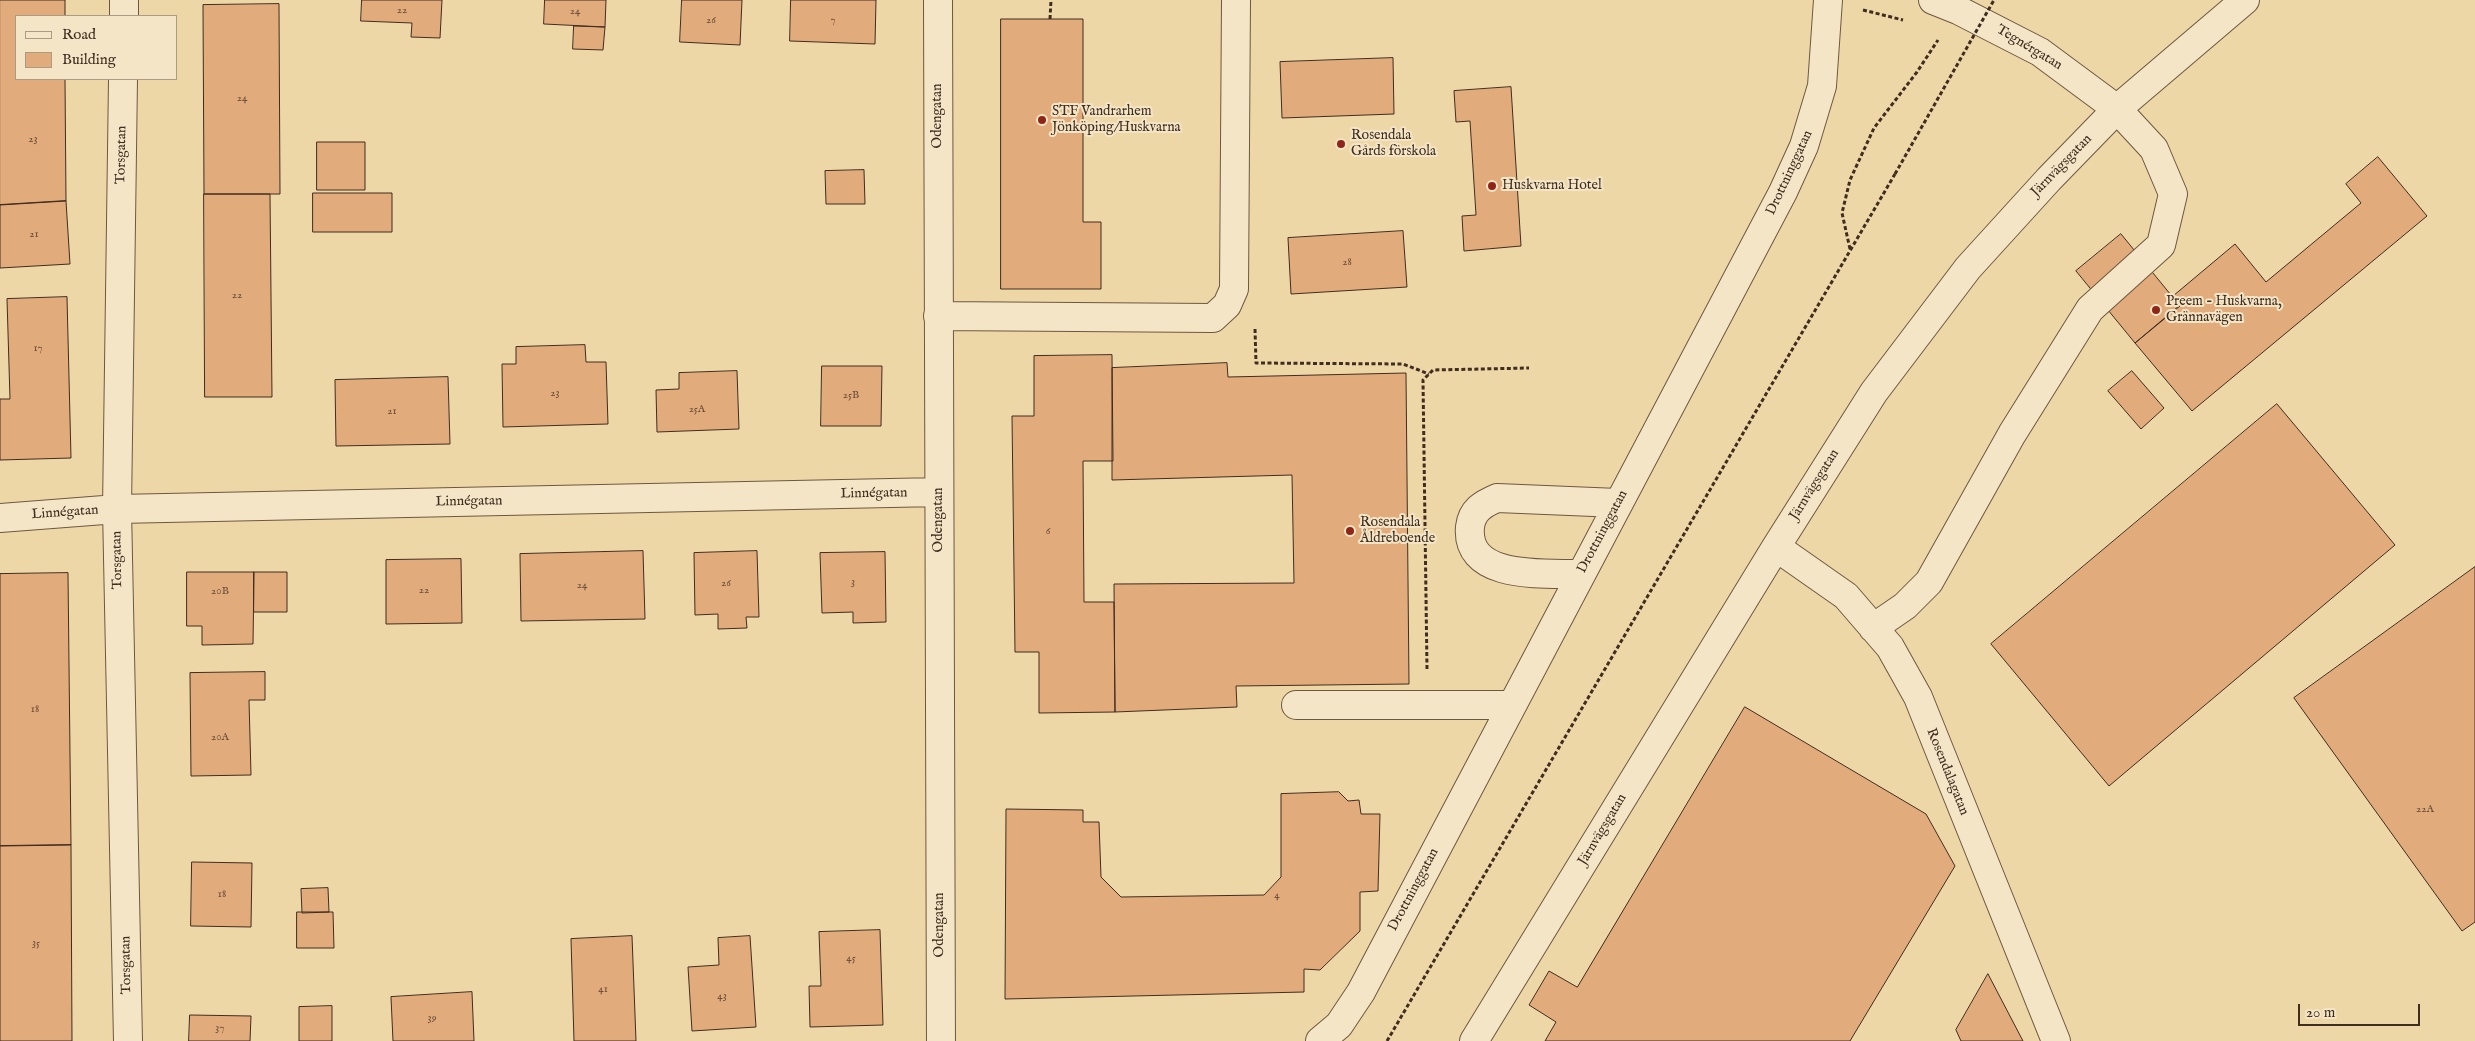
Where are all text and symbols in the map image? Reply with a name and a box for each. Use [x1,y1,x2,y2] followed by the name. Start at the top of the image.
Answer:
[397,4,407,18] house number: 22
[570,5,580,19] house number: 24
[706,14,716,28] house number: 26
[830,14,836,28] house number: 7
[15,15,178,80] legend
[1993,22,2065,74] street label: Tegnérgatan
[62,25,96,44] text: Road
[62,50,116,69] text: Building
[930,84,946,148] street label: Odengatan
[237,92,247,106] house number: 24
[1052,104,1181,136] place label: STF Vandrarhem Jönköping/Huskvarna
[1036,114,1048,126] marker: STF Vandrarhem Jönköping/Huskvarna
[113,126,131,184] street label: Torsgatan
[1351,128,1436,160] place label: Rosendala Gårds förskola
[1763,128,1817,218] street label: Drottninggatan
[2028,131,2096,201] street label: Järnvägsgatan
[28,133,38,147] house number: 23
[1335,138,1347,150] marker: Rosendala Gårds förskola
[1502,178,1602,194] place label: Huskvarna Hotel
[1486,180,1498,192] marker: Huskvarna Hotel
[29,228,39,242] house number: 21
[1342,256,1352,270] house number: 28
[232,289,242,303] house number: 22
[2166,294,2282,326] place label: Preem - Huskvarna, Grännavägen
[2150,304,2162,316] marker: Preem - Huskvarna, Grännavägen
[33,342,43,356] house number: 17
[550,387,560,401] house number: 23
[843,389,859,403] house number: 25B
[689,403,705,417] house number: 25A
[387,405,397,419] house number: 21
[1787,446,1843,524] street label: Järnvägsgatan
[840,485,908,503] street label: Linnégatan
[931,488,947,552] street label: Odengatan
[1574,488,1632,576] street label: Drottninggatan
[435,493,503,511] street label: Linnégatan
[31,502,99,524] street label: Linnégatan
[1360,515,1435,548] place label: Rosendala Åldreboende
[1046,525,1050,539] house number: 6
[1344,525,1356,537] marker: Rosendala Åldreboende
[109,531,127,589] street label: Torsgatan
[851,576,855,590] house number: 3
[721,577,731,591] house number: 26
[577,579,587,593] house number: 24
[419,584,429,598] house number: 22
[211,585,229,599] house number: 20B
[31,703,39,717] house number: 18
[1922,726,1972,818] street label: Rosendalagatan
[211,731,229,745] house number: 20A
[1575,791,1631,869] street label: Järnvägsgatan
[2416,803,2434,817] house number: 22A
[1385,846,1443,934] street label: Drottninggatan
[218,888,226,902] house number: 18
[1274,889,1280,903] house number: 4
[932,893,948,957] street label: Odengatan
[118,936,136,994] street label: Torsgatan
[32,937,40,951] house number: 35
[846,952,856,966] house number: 45
[598,983,608,997] house number: 41
[717,990,727,1004] house number: 43
[2300,994,2422,1026] scale bar
[2306,1003,2335,1022] text: 20 m
[428,1012,436,1026] house number: 39
[215,1022,225,1036] house number: 37

